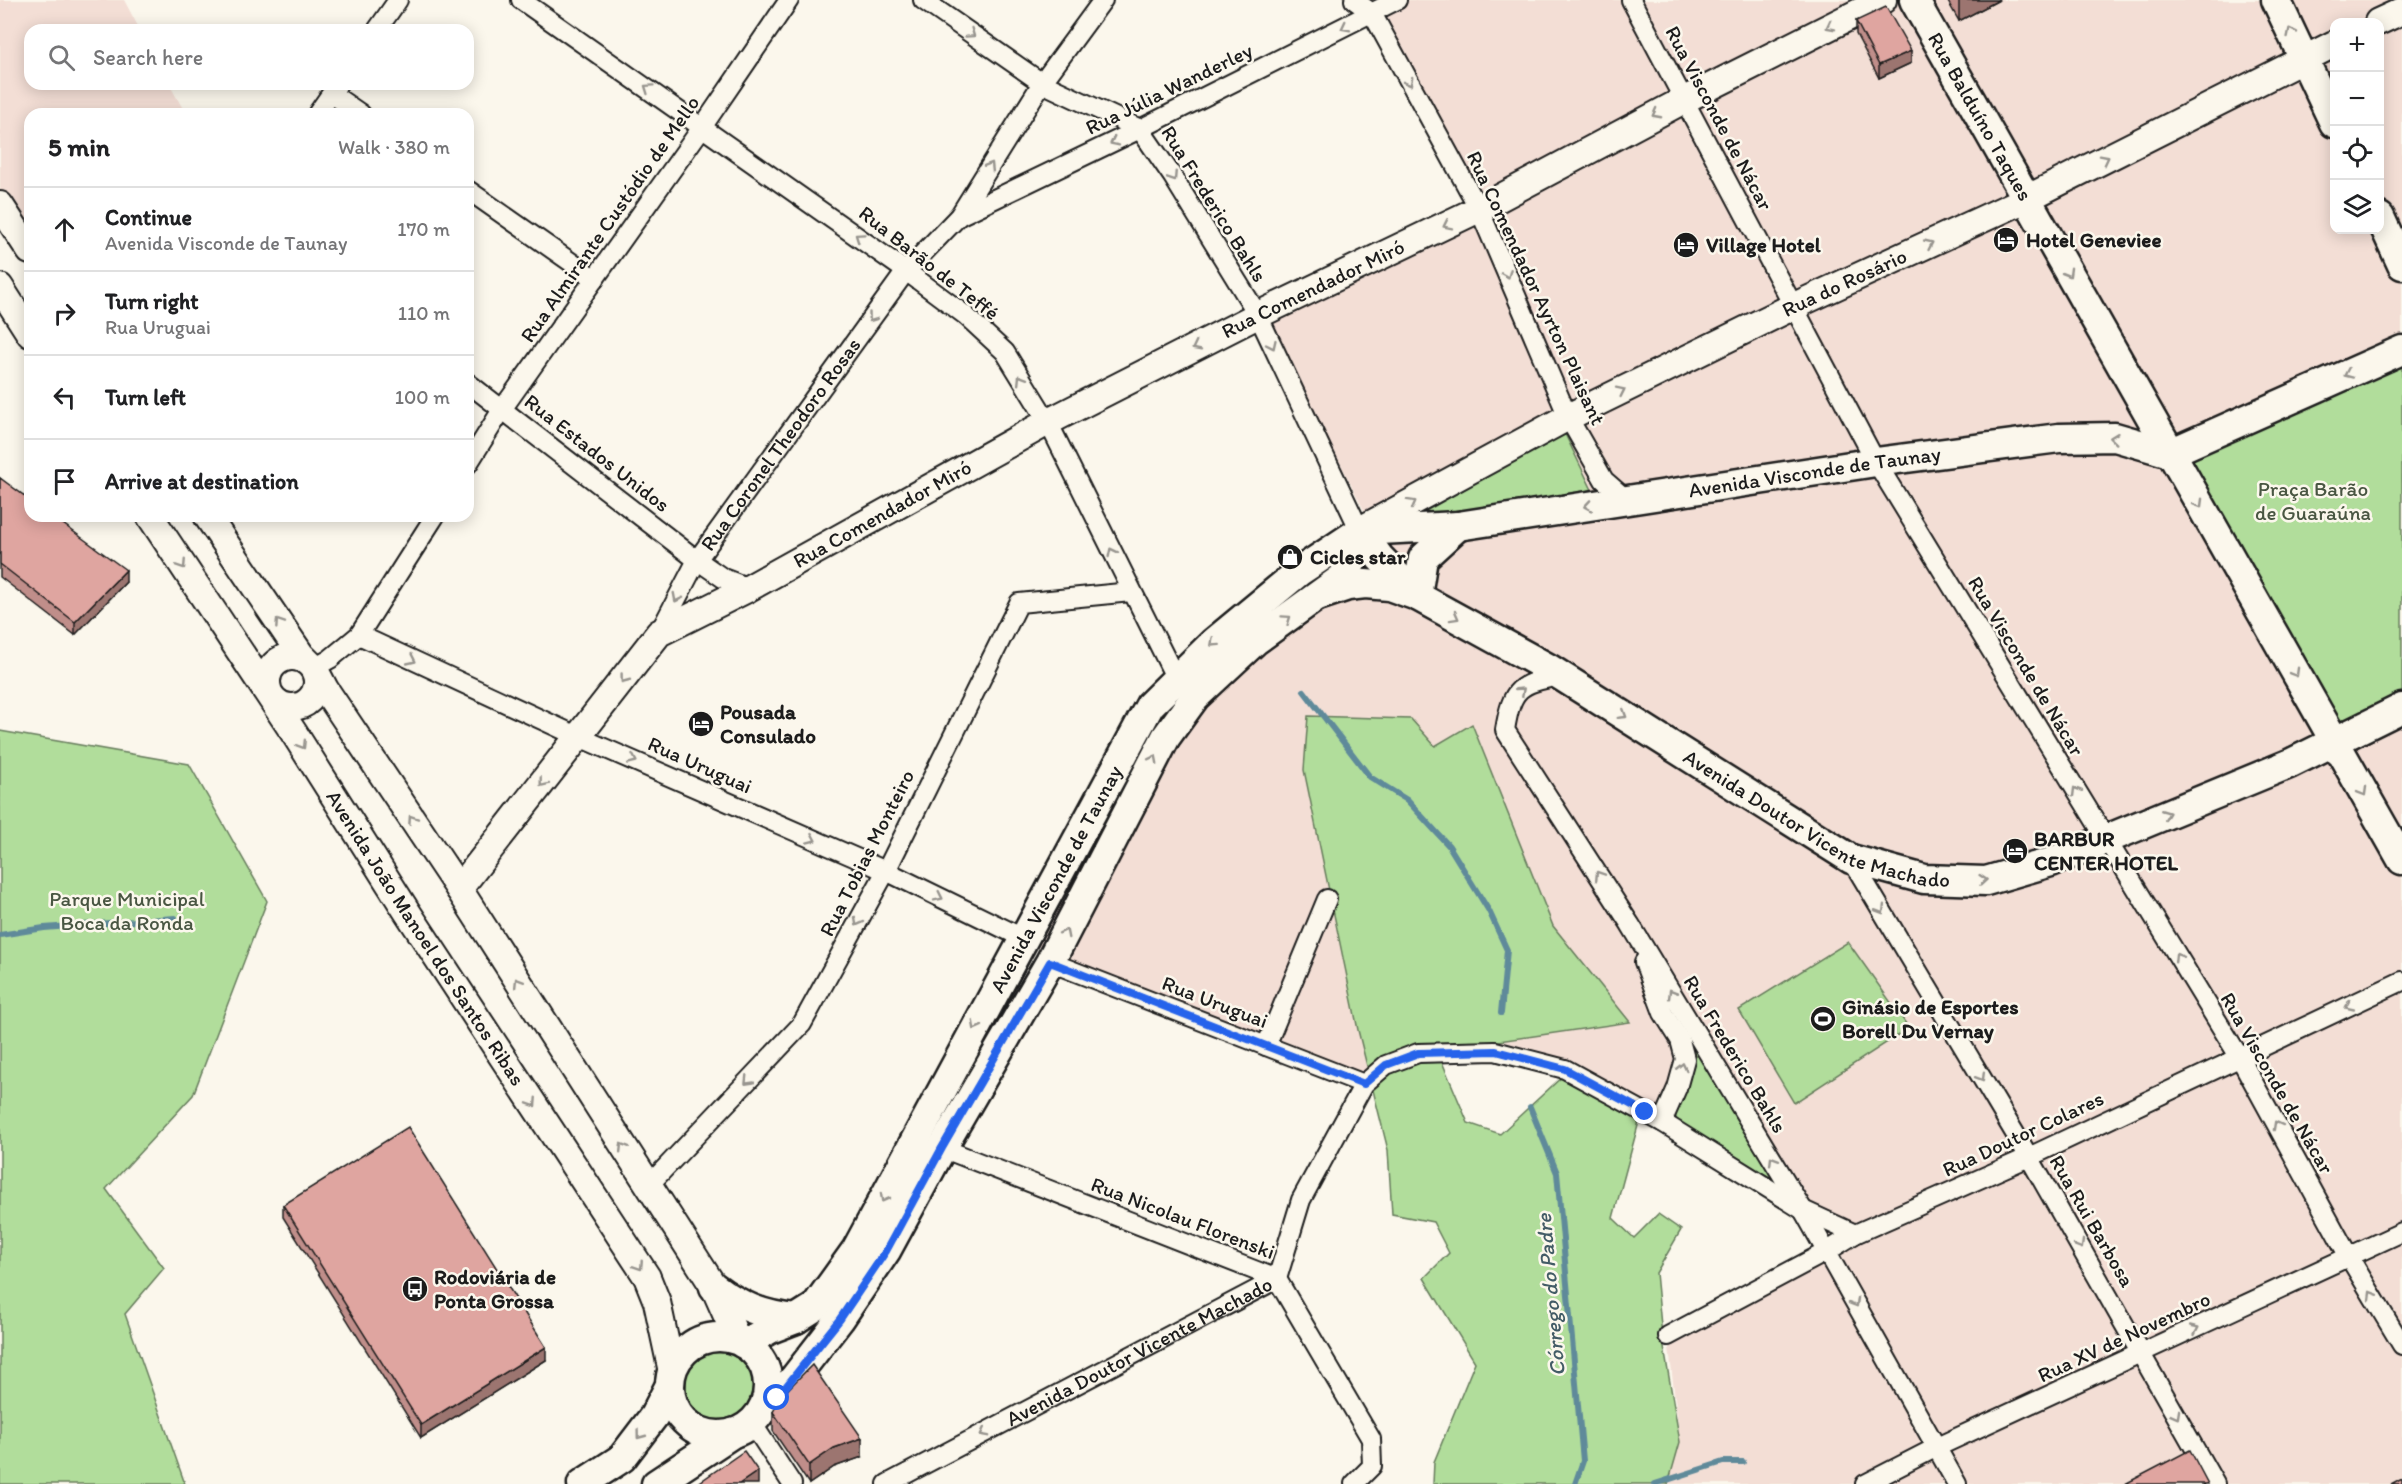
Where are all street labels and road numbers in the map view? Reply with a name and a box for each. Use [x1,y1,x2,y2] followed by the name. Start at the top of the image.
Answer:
[1660,21,1779,215] street label: Rua Visconde de Nácar
[1923,28,2038,205] street label: Rua Balduíno Taques
[1081,37,1256,140] street label: Rua Júlia Wanderley
[515,91,705,347] street label: Rua Almirante Custódio de Mello
[1156,121,1273,286] street label: Rua Frederico Bahls
[1462,147,1611,429] street label: Rua Comendador Ayrton Plaisant
[854,200,1005,325] street label: Rua Barão de Teffé
[1217,234,1408,344] street label: Rua Comendador Miró
[1778,243,1910,322] street label: Rua do Rosário
[695,333,866,555] street label: Rua Coronel Theodoro Rosas
[520,388,675,517] street label: Rua Estados Unidos
[1687,441,1942,503] street label: Avenida Visconde de Taunay
[789,454,976,573] street label: Rua Comendador Miró
[1963,571,2090,761] street label: Rua Visconde de Nácar
[644,730,756,799] street label: Rua Uruguai
[1679,744,1950,892] street label: Avenida Doutor Vicente Machado
[984,761,1127,997] street label: Avenida Visconde de Taunay
[814,765,919,940] street label: Rua Tobias Monteiro
[321,785,531,1090] street label: Avenida João Manoel dos Santos Ribas
[1159,970,1272,1033] street label: Rua Uruguai
[1679,970,1792,1137] street label: Rua Frederico Bahls
[2215,988,2340,1178] street label: Rua Visconde de Nácar
[1938,1085,2107,1182] street label: Rua Doutor Colares
[2044,1150,2140,1291] street label: Rua Rui Barbosa
[1088,1171,1279,1264] street label: Rua Nicolau Florenski
[1002,1271,1276,1431] street label: Avenida Doutor Vicente Machado
[2034,1286,2214,1387] street label: Rua XV de Novembro

